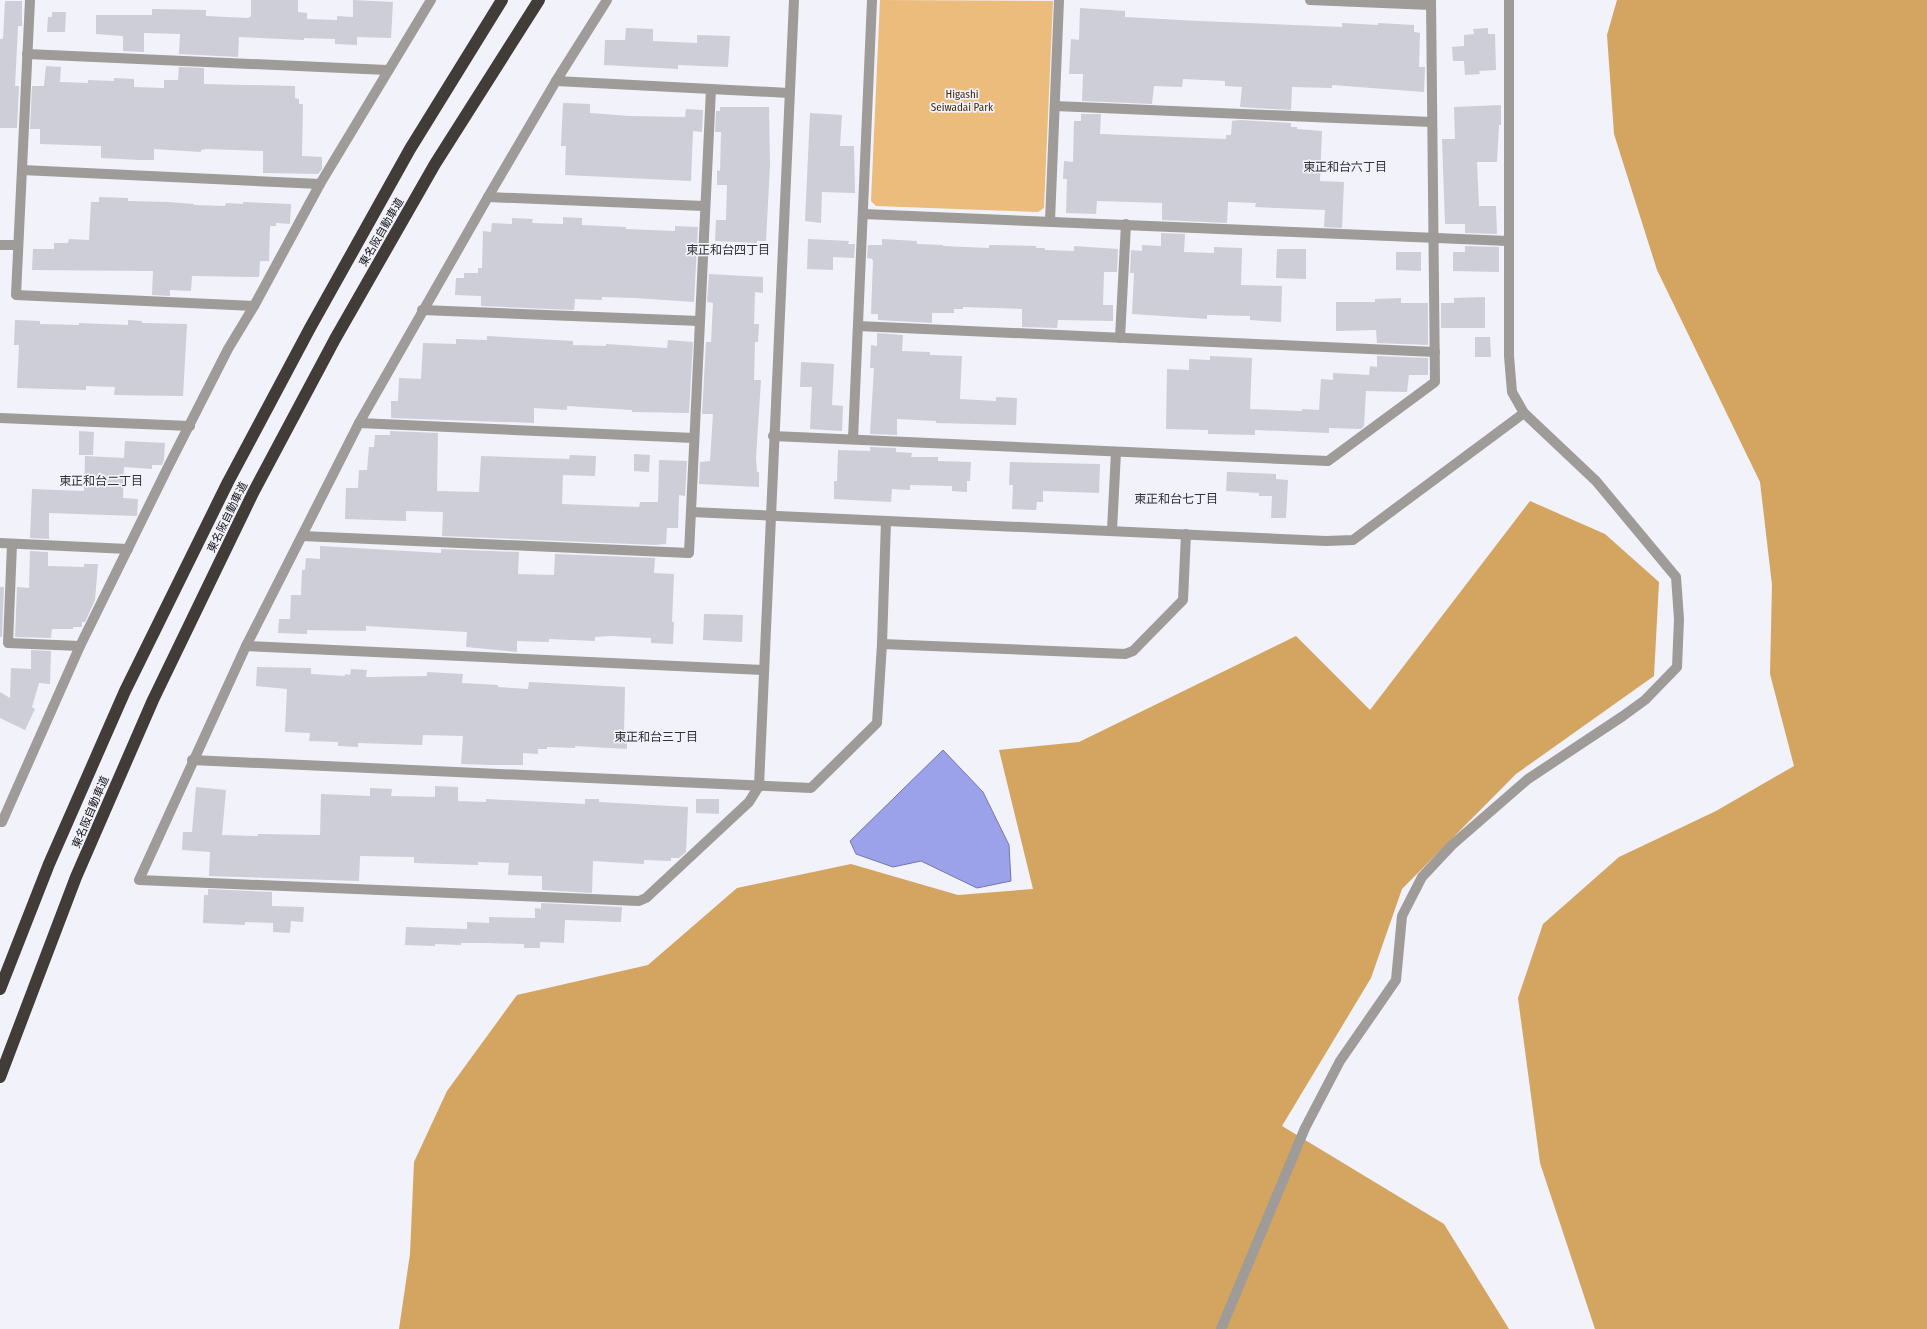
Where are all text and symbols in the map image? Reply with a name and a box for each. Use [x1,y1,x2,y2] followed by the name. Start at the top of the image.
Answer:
[931,88,994,114] park label: Higashi Seiwadai Park
[1303,160,1387,174] district label: 東正和台六丁目
[357,196,406,269] street label: 東名阪自動車道
[686,243,770,257] district label: 東正和台四丁目
[59,474,143,488] district label: 東正和台二丁目
[205,480,250,555] street label: 東名阪自動車道
[1134,492,1218,506] district label: 東正和台七丁目
[614,730,698,744] district label: 東正和台三丁目
[69,774,111,850] street label: 東名阪自動車道

